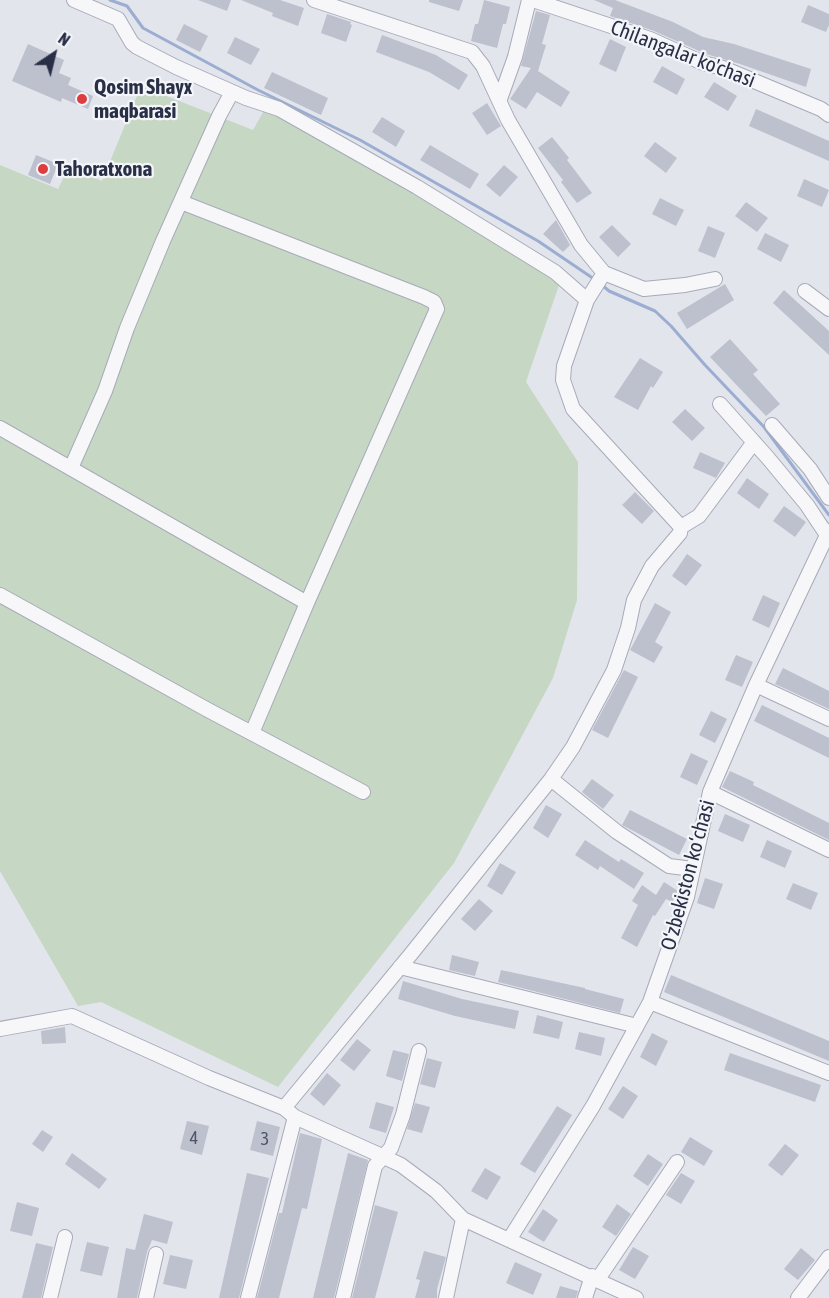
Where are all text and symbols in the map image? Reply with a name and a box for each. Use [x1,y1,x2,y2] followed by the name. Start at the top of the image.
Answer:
[607,15,759,93] street label: Chilangalar ko'chasi
[24,24,84,84] north arrow
[55,29,73,49] text: N
[94,74,192,124] place label: Qosim Shayx maqbarasi
[75,92,89,106] marker: Qosim Shayx maqbarasi
[55,156,152,182] place label: Tahoratxona
[36,162,50,176] marker: Tahoratxona
[656,797,720,953] street label: O‘zbekiston ko‘chasi
[190,1127,198,1149] house number: 4
[261,1128,269,1150] house number: 3

